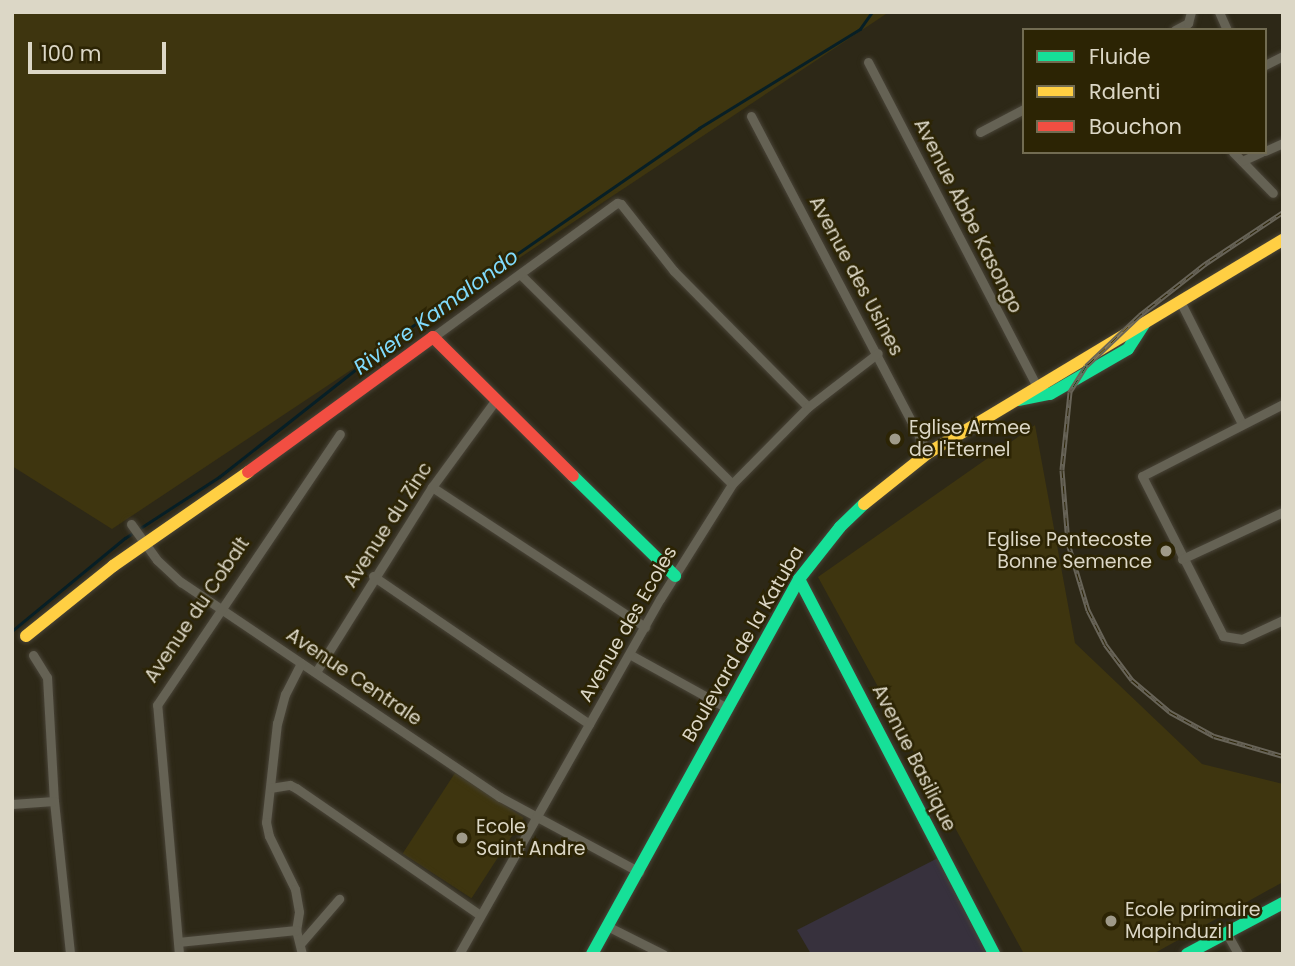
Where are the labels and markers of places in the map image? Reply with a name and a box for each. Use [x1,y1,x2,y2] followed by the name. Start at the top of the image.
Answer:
[909,417,1031,461] place label: Eglise Armee de l'Eternel
[887,431,903,447] marker: Eglise Armee de l'Eternel
[987,529,1152,573] place label: Eglise Pentecoste Bonne Semence
[1158,543,1174,559] marker: Eglise Pentecoste Bonne Semence
[476,816,585,860] place label: Ecole Saint Andre
[454,830,470,846] marker: Ecole Saint Andre
[1125,899,1261,943] place label: Ecole primaire Mapinduzi I
[1103,913,1119,929] marker: Ecole primaire Mapinduzi I

